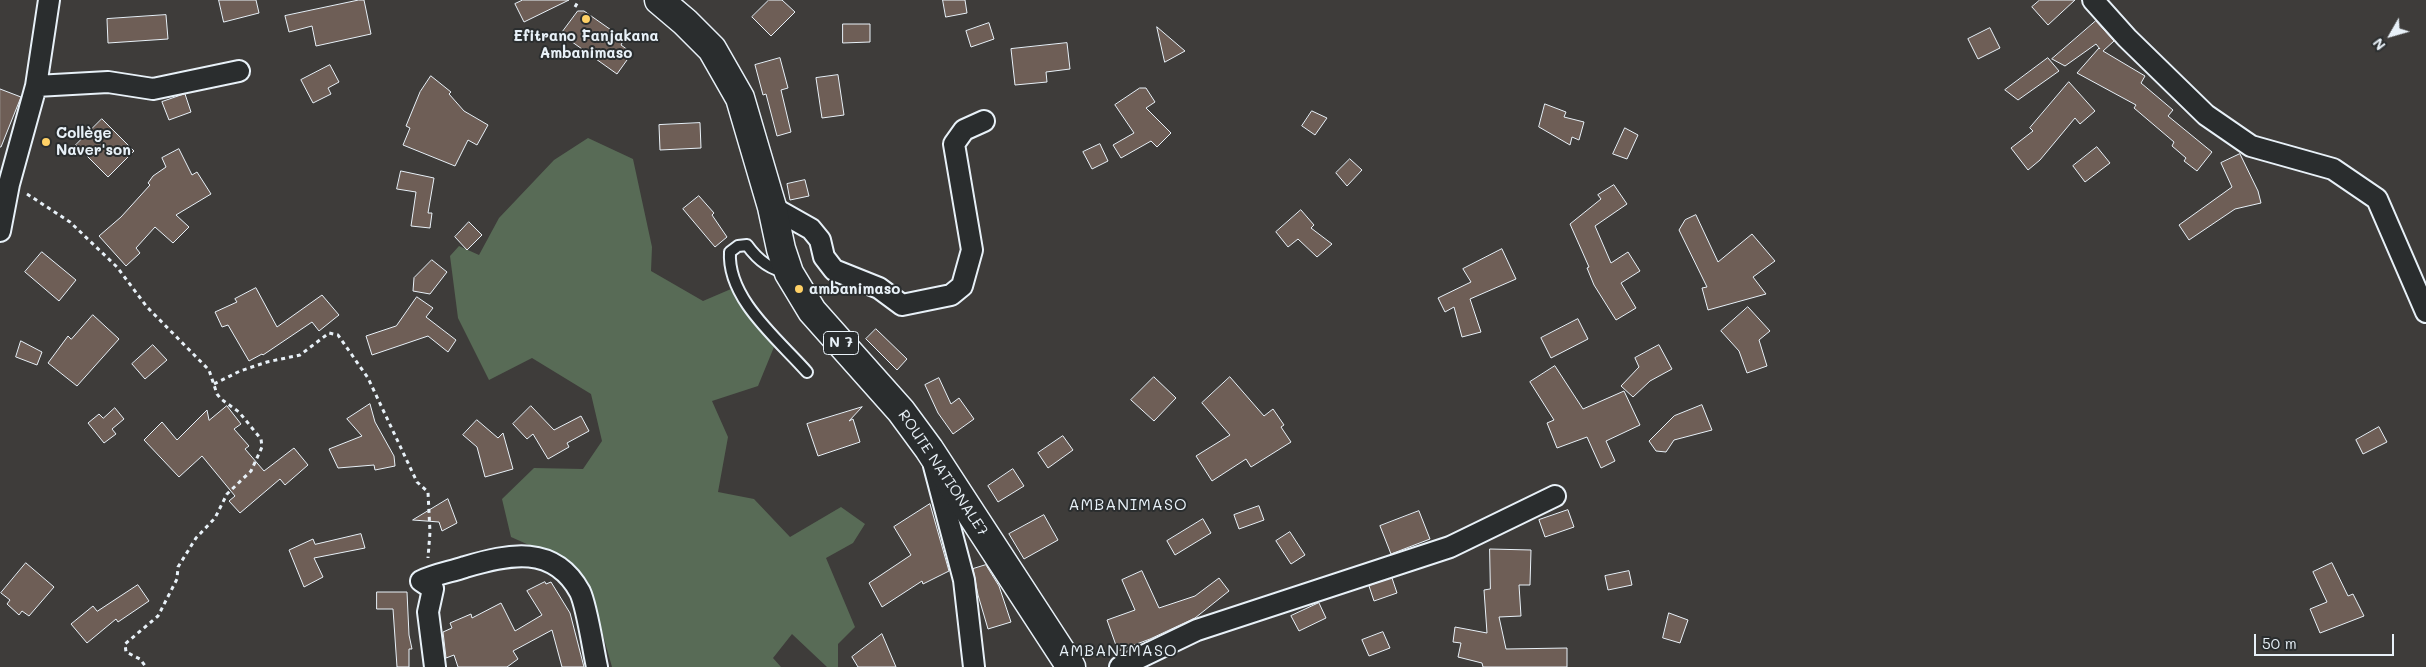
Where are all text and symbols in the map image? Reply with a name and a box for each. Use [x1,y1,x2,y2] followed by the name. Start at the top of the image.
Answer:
[2366,10,2416,60] north arrow
[580,13,592,25] marker: Efitrano Fanjakana Ambanimaso
[513,27,659,62] place label: Efitrano Fanjakana Ambanimaso
[2368,35,2390,55] text: N
[56,124,131,159] place label: Collège Naver'son
[40,136,52,148] marker: Collège Naver'son
[809,280,900,298] place label: ambanimaso
[793,283,805,295] marker: ambanimaso
[824,332,858,354] road number: N 7
[894,407,992,539] street label: ROUTE NATIONALE7
[1067,495,1189,515] district label: AMBANIMASO
[2256,624,2396,656] scale bar
[2262,633,2297,653] text: 50 m
[1057,641,1179,661] district label: AMBANIMASO

